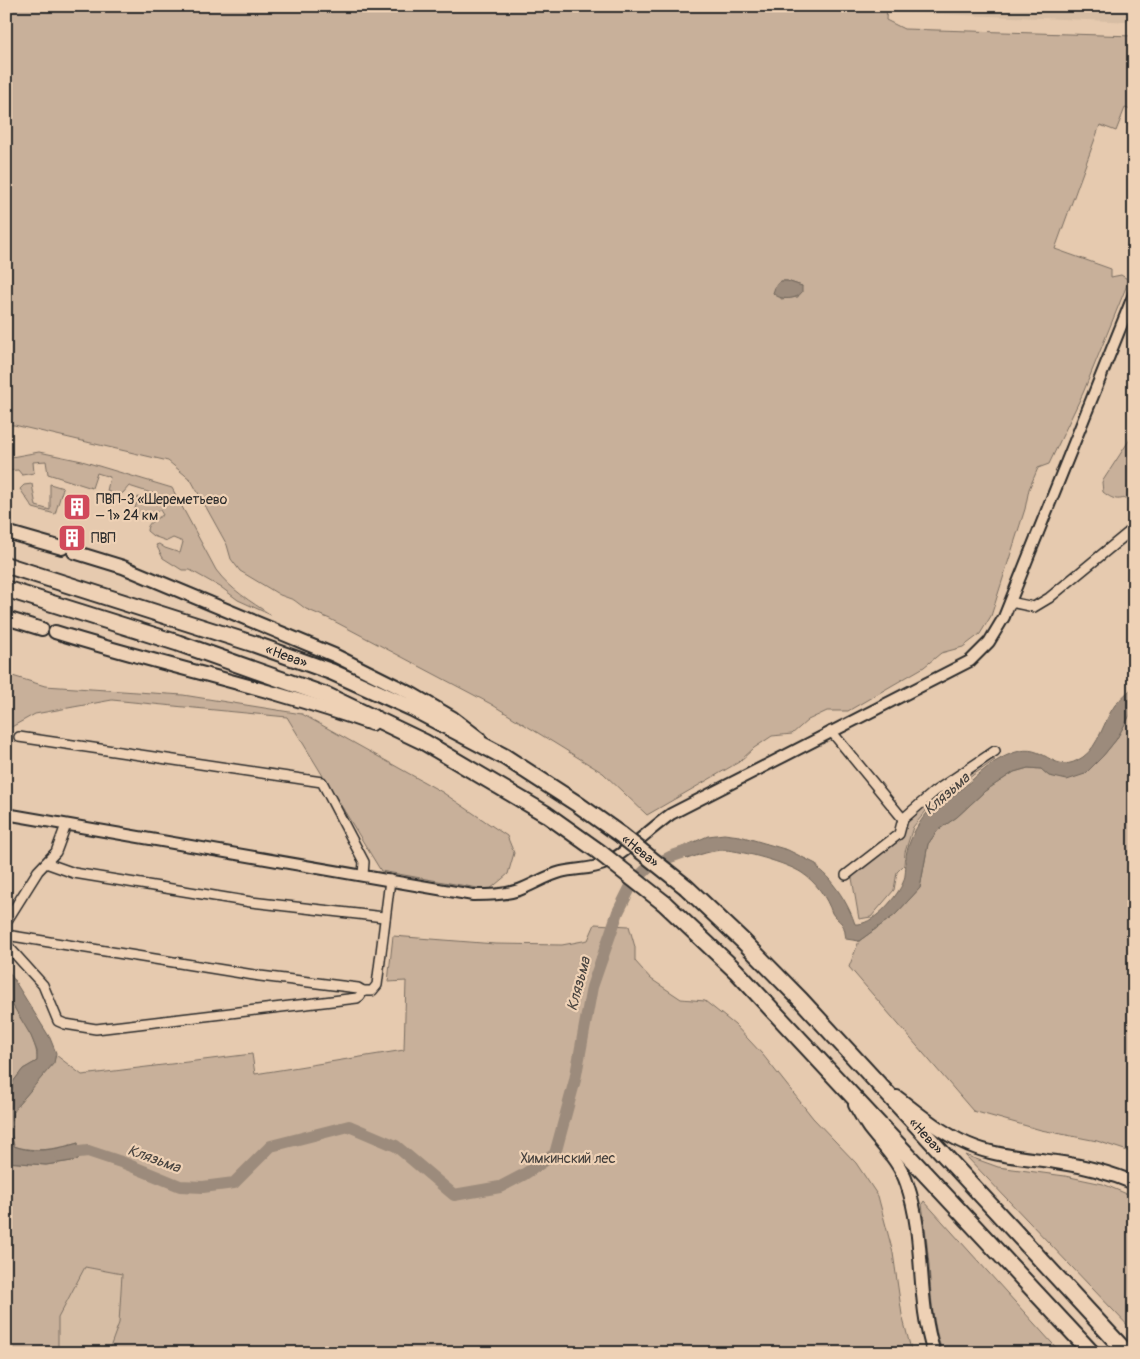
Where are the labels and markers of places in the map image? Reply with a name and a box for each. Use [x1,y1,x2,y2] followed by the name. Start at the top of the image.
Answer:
[95,491,228,524] place label: ПВП-3 «Шереметьево – 1» 24 км
[62,492,92,522] building icon: ПВП-3 «Шереметьево – 1» 24 км
[57,523,87,553] building icon: ПВП
[91,530,116,547] place label: ПВП

